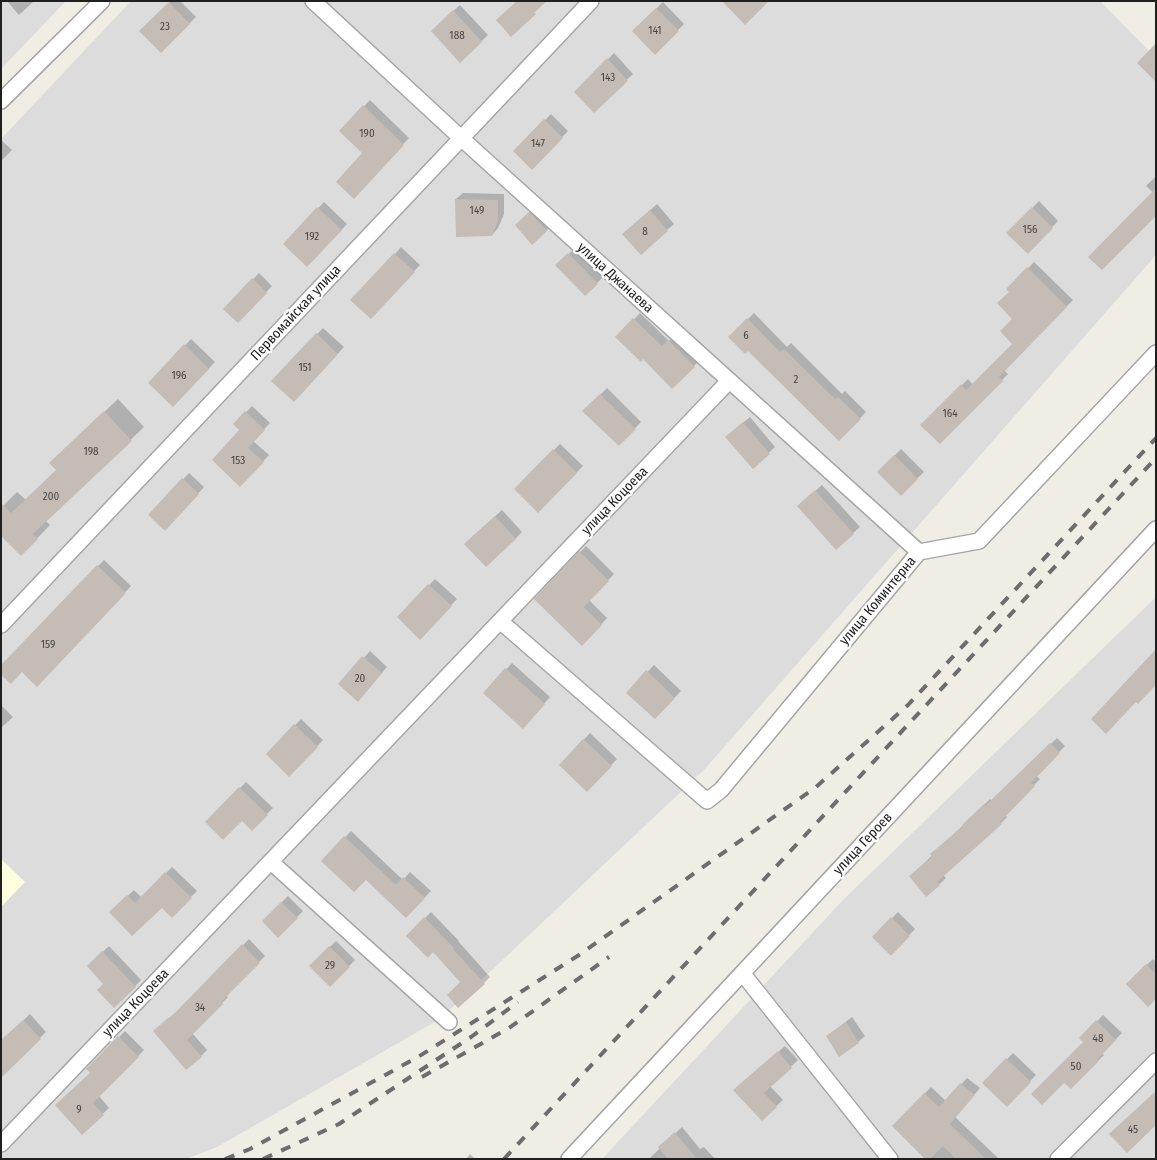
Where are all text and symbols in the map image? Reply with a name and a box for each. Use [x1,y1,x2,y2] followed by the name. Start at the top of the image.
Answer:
[160,20,170,34] house number: 23
[648,24,662,38] house number: 141
[449,29,465,43] house number: 188
[601,71,615,85] house number: 143
[359,127,375,141] house number: 190
[531,137,545,151] house number: 147
[470,204,484,218] house number: 149
[1023,223,1037,237] house number: 156
[642,225,648,239] house number: 8
[305,230,319,244] house number: 192
[573,239,657,317] street label: улица Джанаева
[247,262,345,364] street label: Первомайская улица
[743,329,749,343] house number: 6
[298,361,312,375] house number: 151
[171,369,187,383] house number: 196
[794,373,798,387] house number: 2
[942,407,958,421] house number: 164
[83,445,99,459] house number: 198
[231,454,245,468] house number: 153
[578,463,652,539] street label: улица Коцоева
[43,490,59,504] house number: 200
[836,553,920,649] street label: улица Коминтерна
[41,638,55,652] house number: 159
[355,672,365,686] house number: 20
[830,809,896,879] street label: улица Героев
[325,959,335,973] house number: 29
[99,965,173,1041] street label: улица Коцоева
[195,1001,205,1015] house number: 34
[1093,1032,1103,1046] house number: 48
[1071,1060,1081,1074] house number: 50
[76,1103,82,1117] house number: 9
[1128,1123,1138,1137] house number: 45

